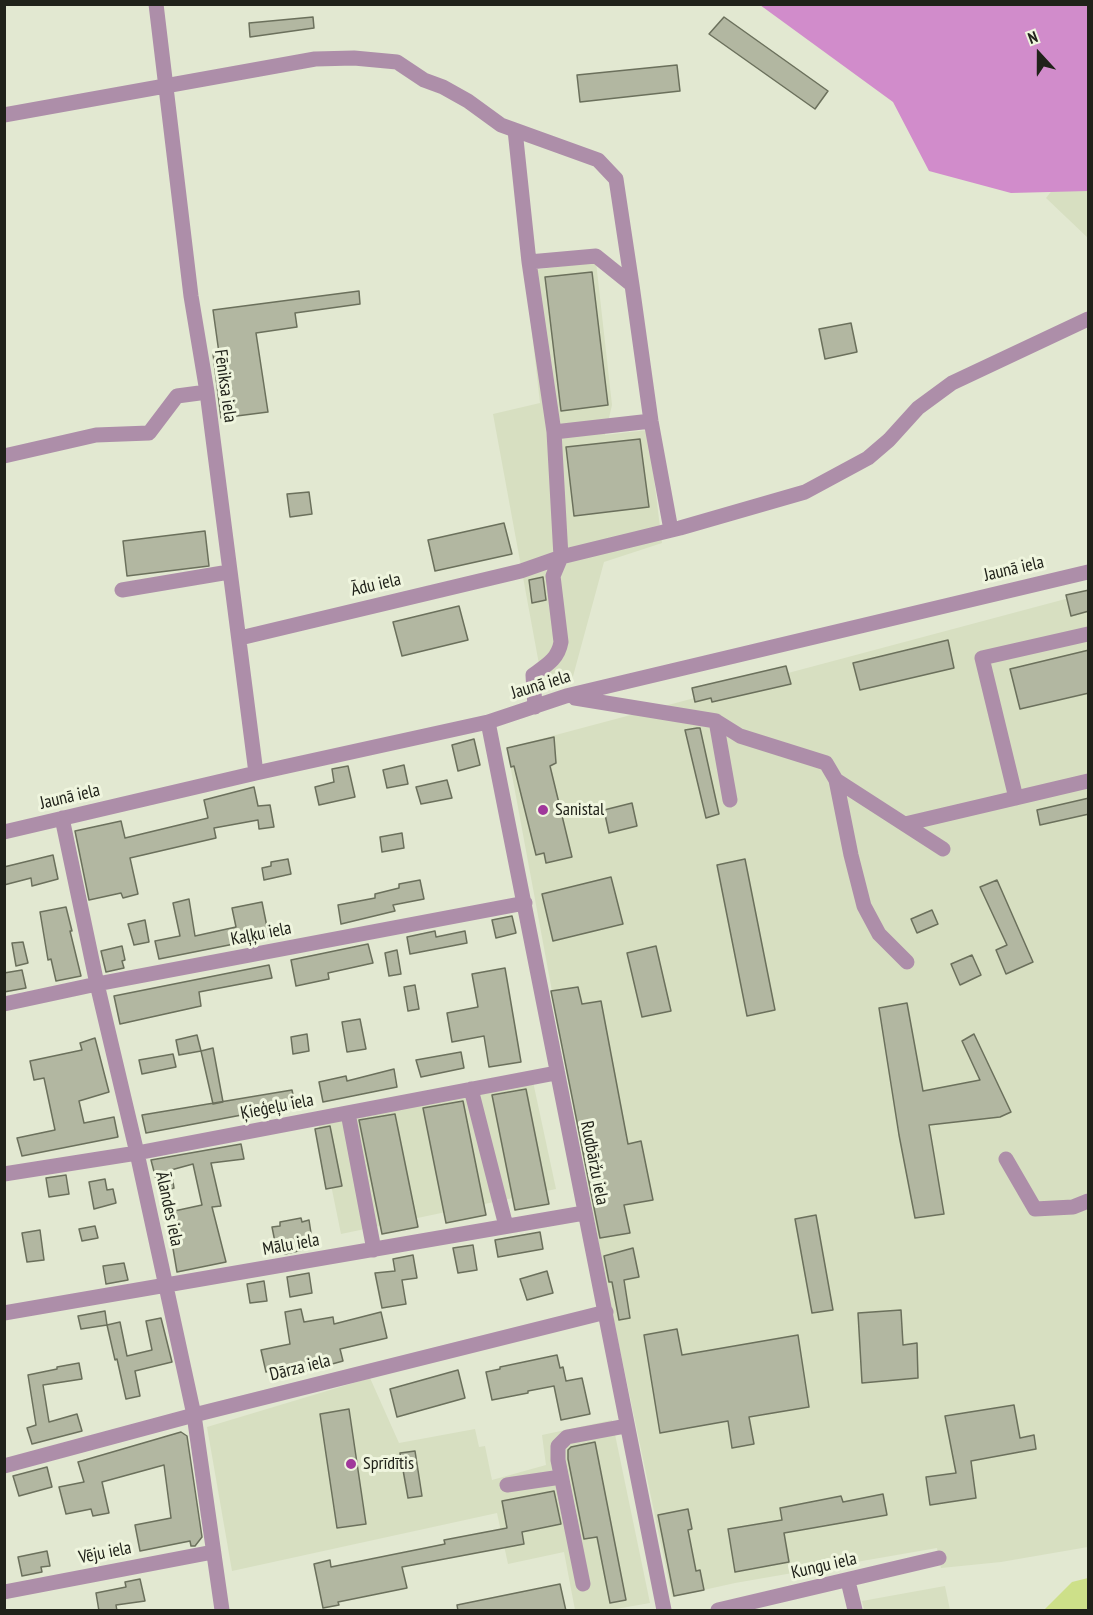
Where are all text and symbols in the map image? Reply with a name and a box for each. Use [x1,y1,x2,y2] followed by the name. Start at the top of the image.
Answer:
[1009,24,1069,84] north arrow
[1025,26,1040,48] text: N
[209,348,241,424] street label: Fēniksa iela
[982,552,1046,586] street label: Jaunā iela
[349,569,403,601] street label: Ādu iela
[509,666,573,704] street label: Jaunā iela
[38,780,102,814] street label: Jaunā iela
[555,799,604,821] place label: Sanistal
[536,803,550,817] marker: Sanistal
[229,918,293,950] street label: Kaļķu iela
[239,1089,315,1125] street label: Ķieģeļu iela
[575,1119,613,1207] street label: Rudbāržu iela
[151,1170,187,1248] street label: Ālandes iela
[261,1229,321,1261] street label: Mālu iela
[267,1350,333,1386] street label: Dārza iela
[363,1453,414,1475] place label: Sprīdītis
[344,1457,358,1471] marker: Sprīdītis
[77,1537,133,1569] street label: Vēju iela
[789,1548,859,1584] street label: Kungu iela

